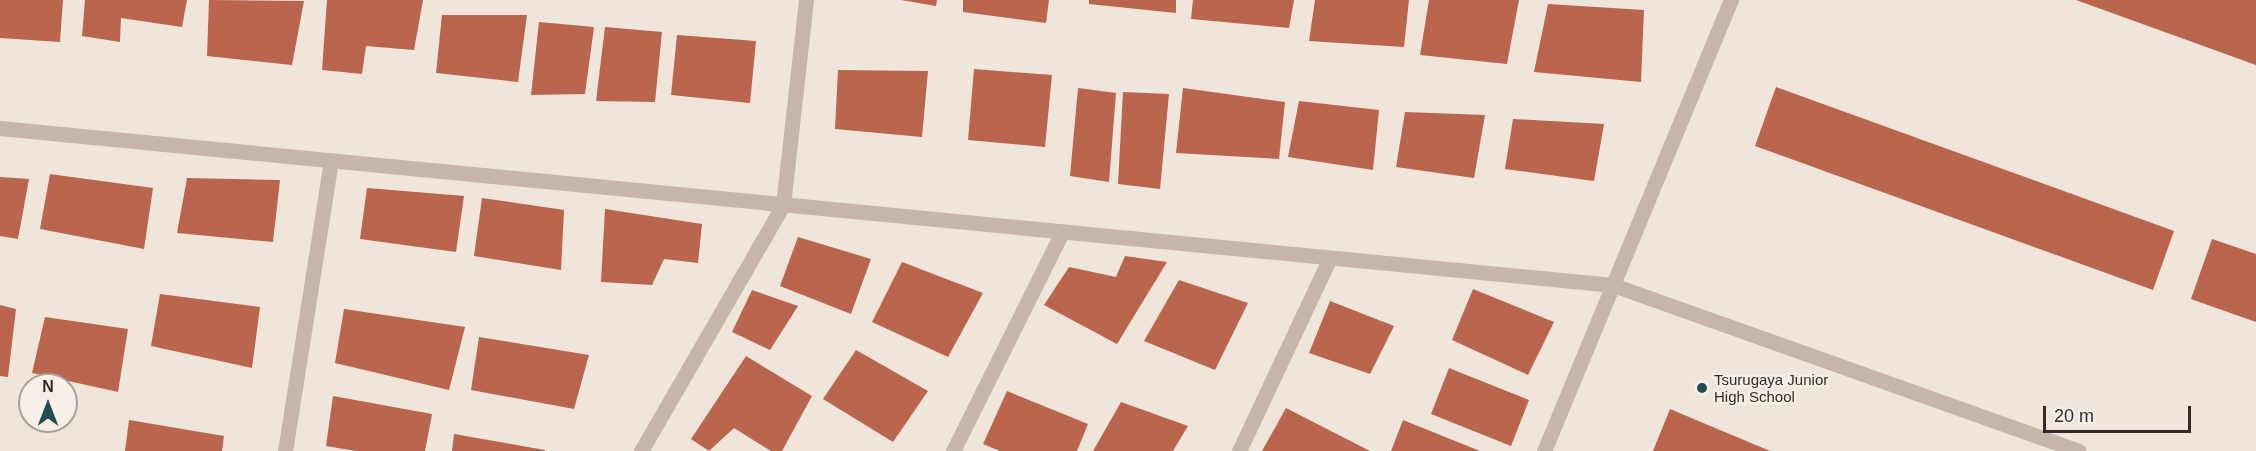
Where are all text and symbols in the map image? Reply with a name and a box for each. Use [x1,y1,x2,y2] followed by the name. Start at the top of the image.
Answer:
[1714,370,1828,405] place label: Tsurugaya Junior High School
[18,373,78,433] north arrow
[42,378,54,395] text: N
[1695,381,1709,395] marker: Tsurugaya Junior High School
[2046,394,2194,432] scale bar
[2054,406,2094,426] text: 20 m

